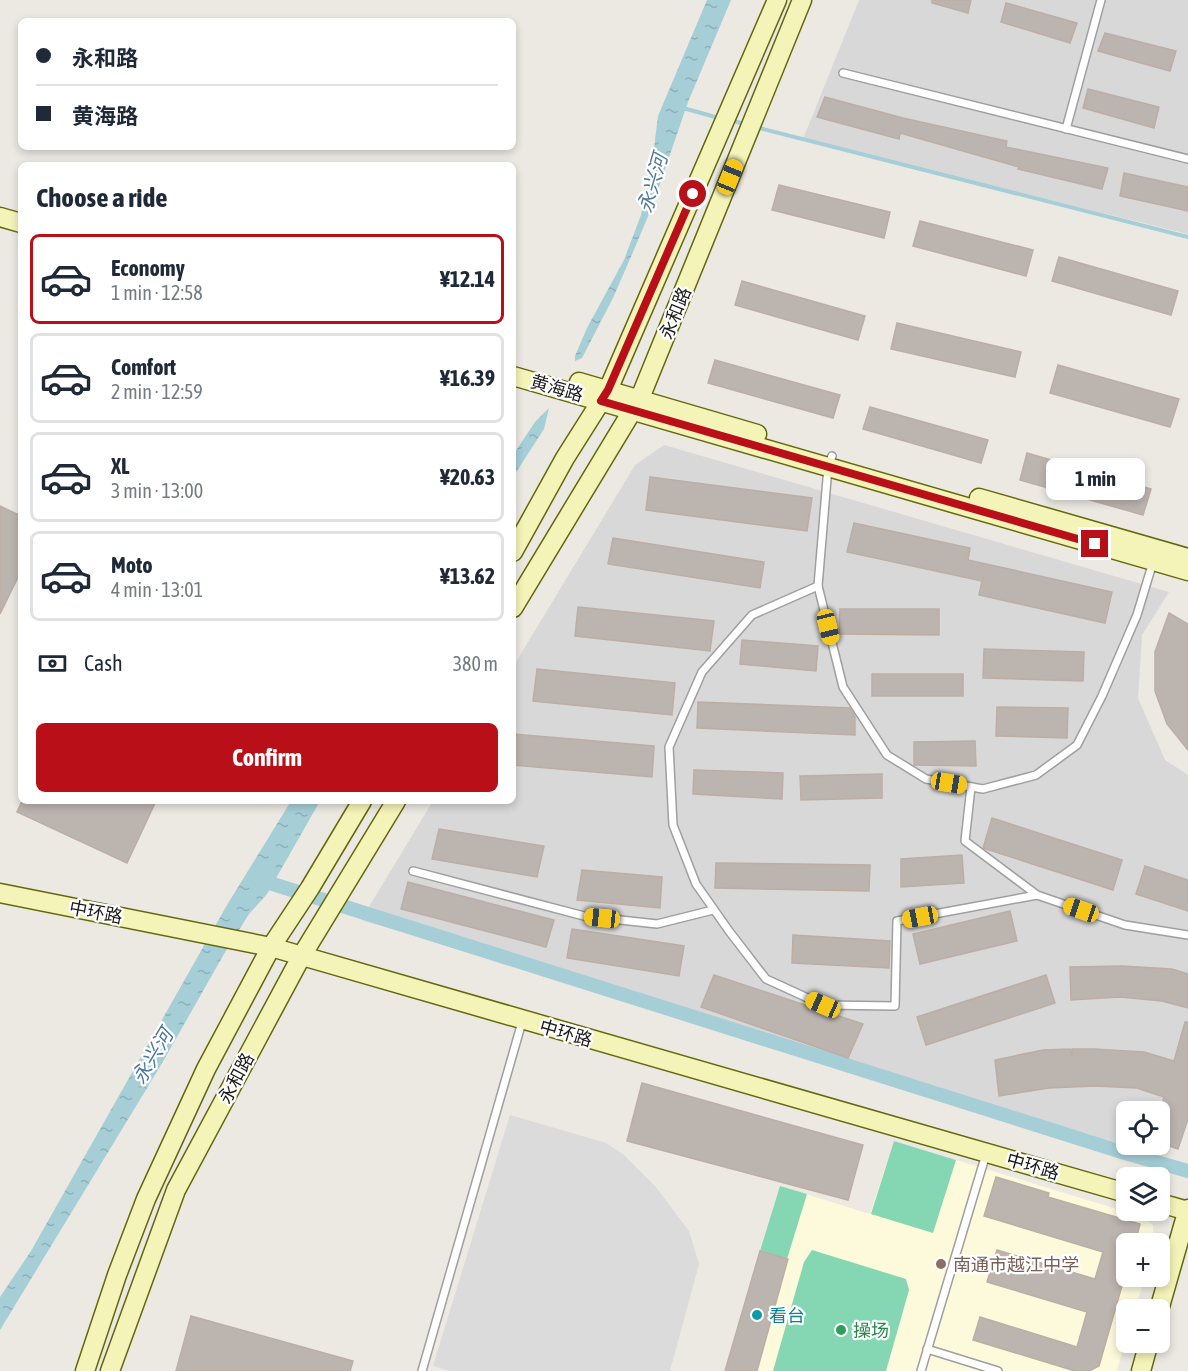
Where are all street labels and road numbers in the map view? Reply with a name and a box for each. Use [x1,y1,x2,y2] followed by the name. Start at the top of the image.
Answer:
[655,284,695,342] street label: 永和路
[528,370,586,406] street label: 黄海路
[67,897,125,927] street label: 中环路
[537,1015,595,1051] street label: 中环路
[214,1049,258,1107] street label: 永和路
[1004,1148,1062,1184] street label: 中环路

